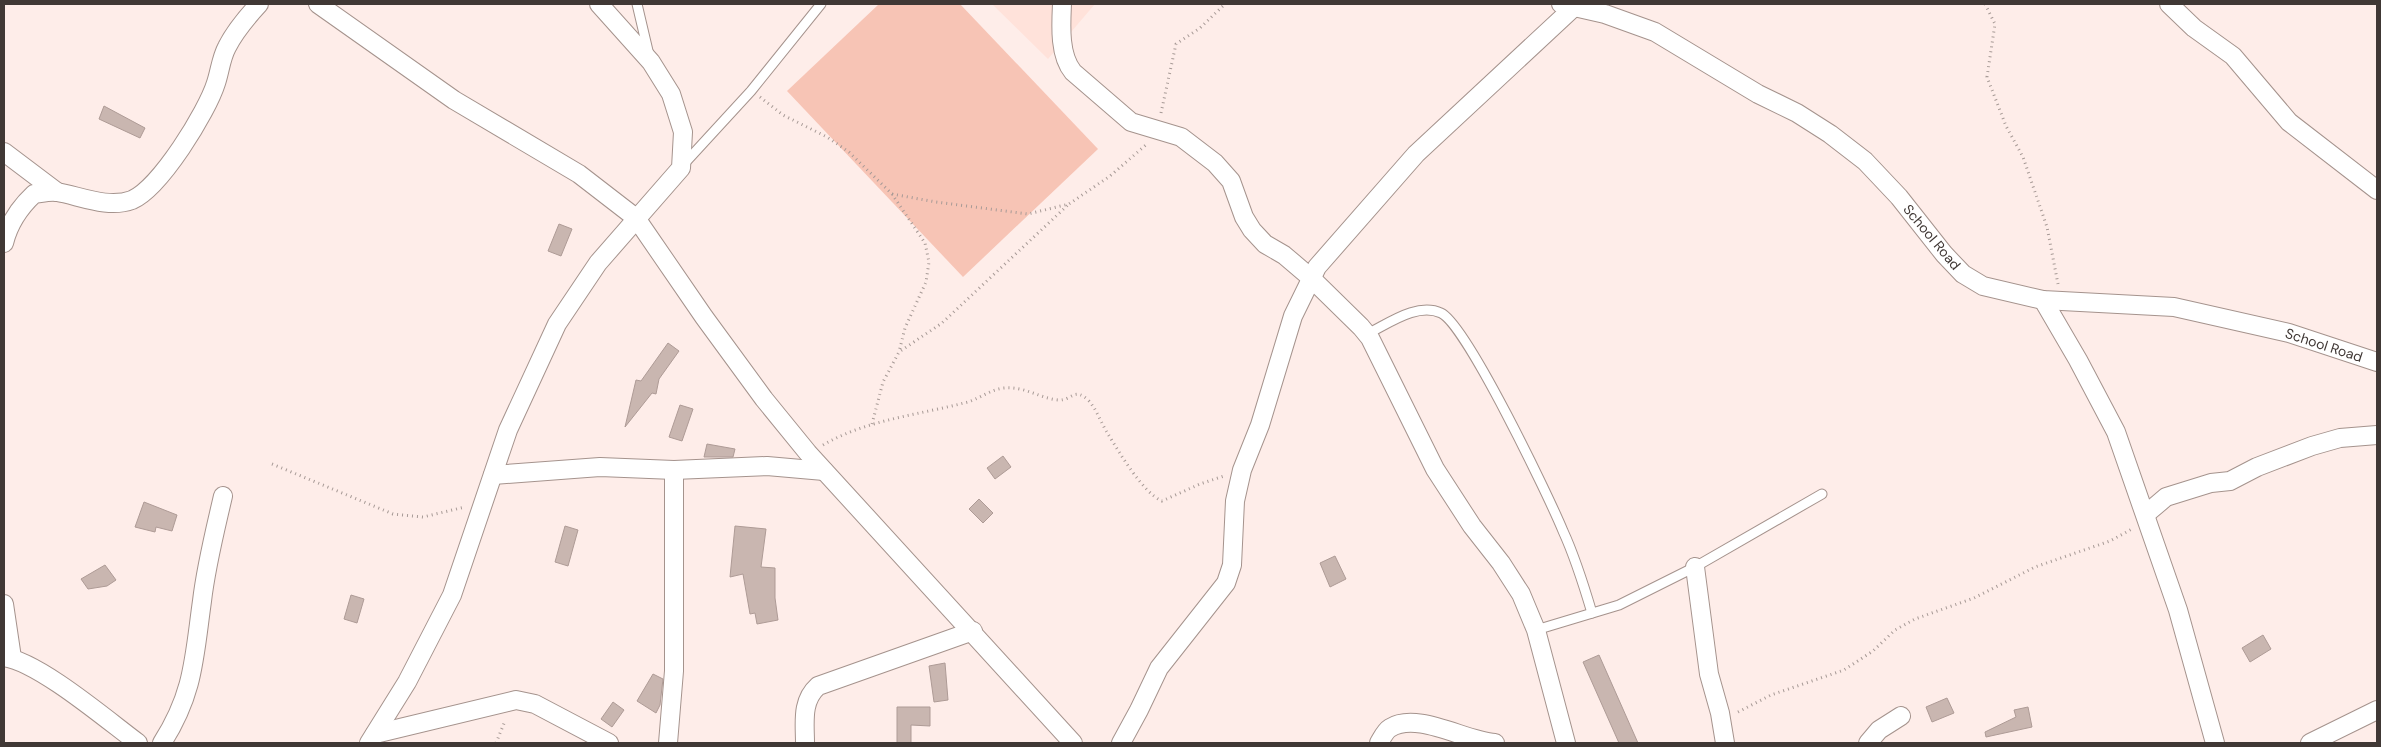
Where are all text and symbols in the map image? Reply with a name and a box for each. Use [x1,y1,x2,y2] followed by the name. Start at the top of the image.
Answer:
[1899,200,1965,274] street label: School Road
[2283,324,2365,366] street label: School Road

